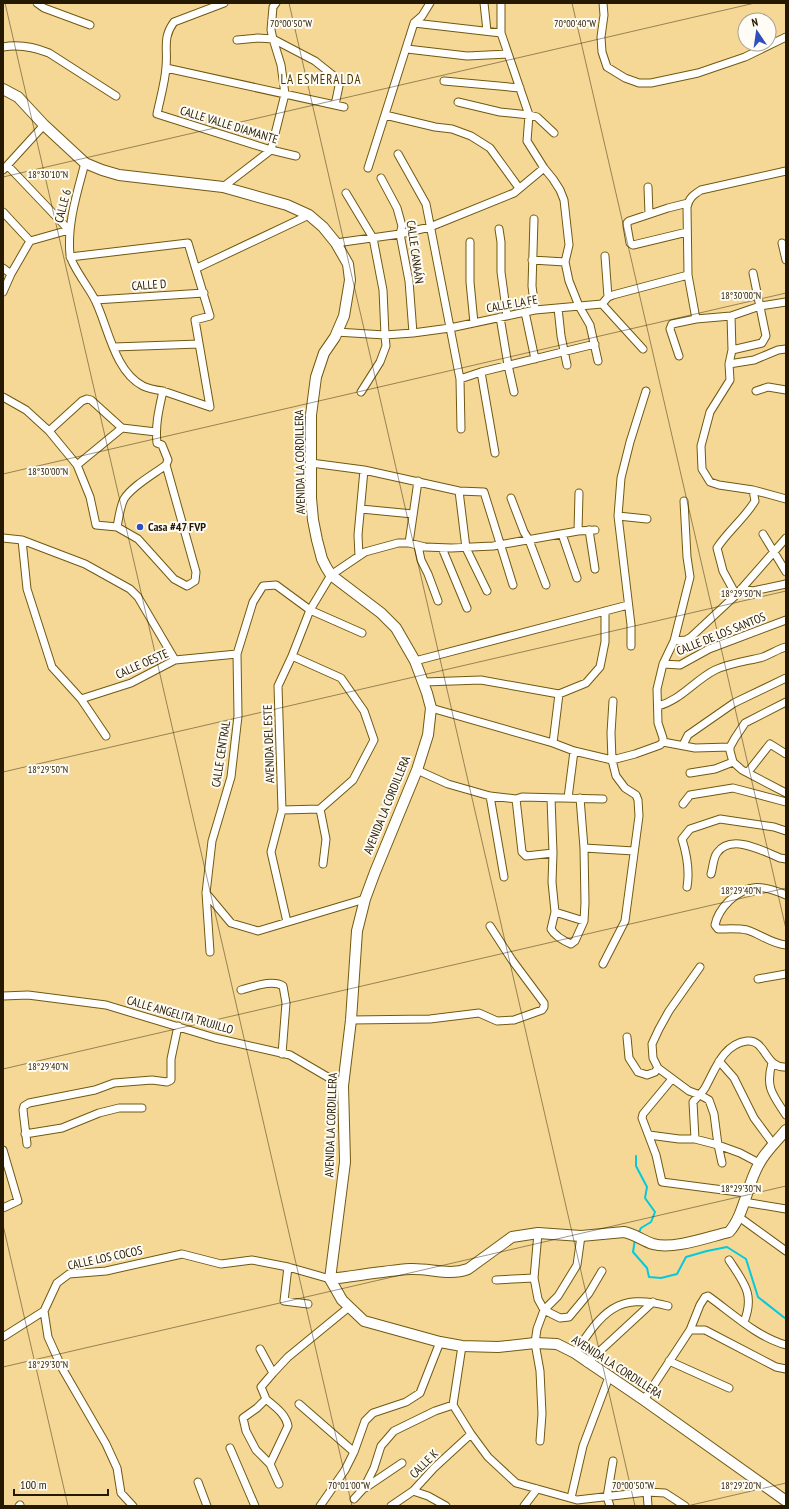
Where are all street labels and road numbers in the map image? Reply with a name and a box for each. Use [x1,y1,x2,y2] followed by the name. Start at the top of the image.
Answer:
[178,102,280,147] street label: CALLE VALLE DIAMANTE
[51,188,74,224] street label: CALLE 6
[404,219,427,285] street label: CALLE CANAÁN
[131,276,167,293] street label: CALLE D
[485,292,539,315] street label: CALLE LA FE
[291,409,308,515] street label: AVENIDA LA CORDILLERA
[674,609,768,658] street label: CALLE DE LOS SANTOS
[113,645,170,682] street label: CALLE OESTE
[260,705,277,783] street label: AVENIDA DEL ESTE
[208,720,233,788] street label: CALLE CENTRAL
[360,753,413,856] street label: AVENIDA LA CORDILLERA
[125,992,236,1037] street label: CALLE ANGELITA TRUJILLO
[321,1072,340,1178] street label: AVENIDA LA CORDILLERA
[66,1242,144,1273] street label: CALLE LOS COCOS
[569,1332,666,1402] street label: AVENIDA LA CORDILLERA
[406,1446,441,1481] street label: CALLE K

